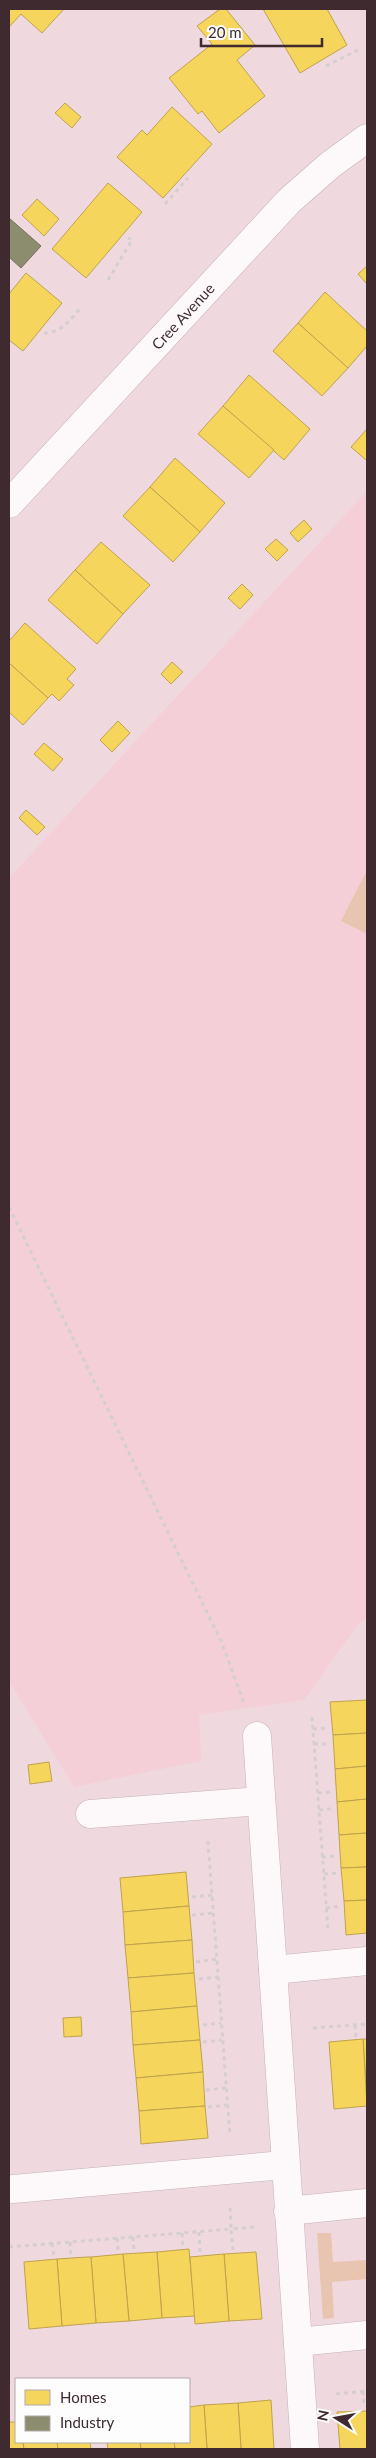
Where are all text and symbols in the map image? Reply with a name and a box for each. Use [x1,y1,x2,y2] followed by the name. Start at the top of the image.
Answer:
[201,15,322,47] scale bar
[208,23,242,41] text: 20 m
[148,279,218,353] street label: Cree Avenue
[15,2378,190,2443] legend
[60,2388,106,2406] text: Homes
[311,2393,361,2443] north arrow
[313,2409,332,2422] text: N
[60,2413,115,2431] text: Industry

